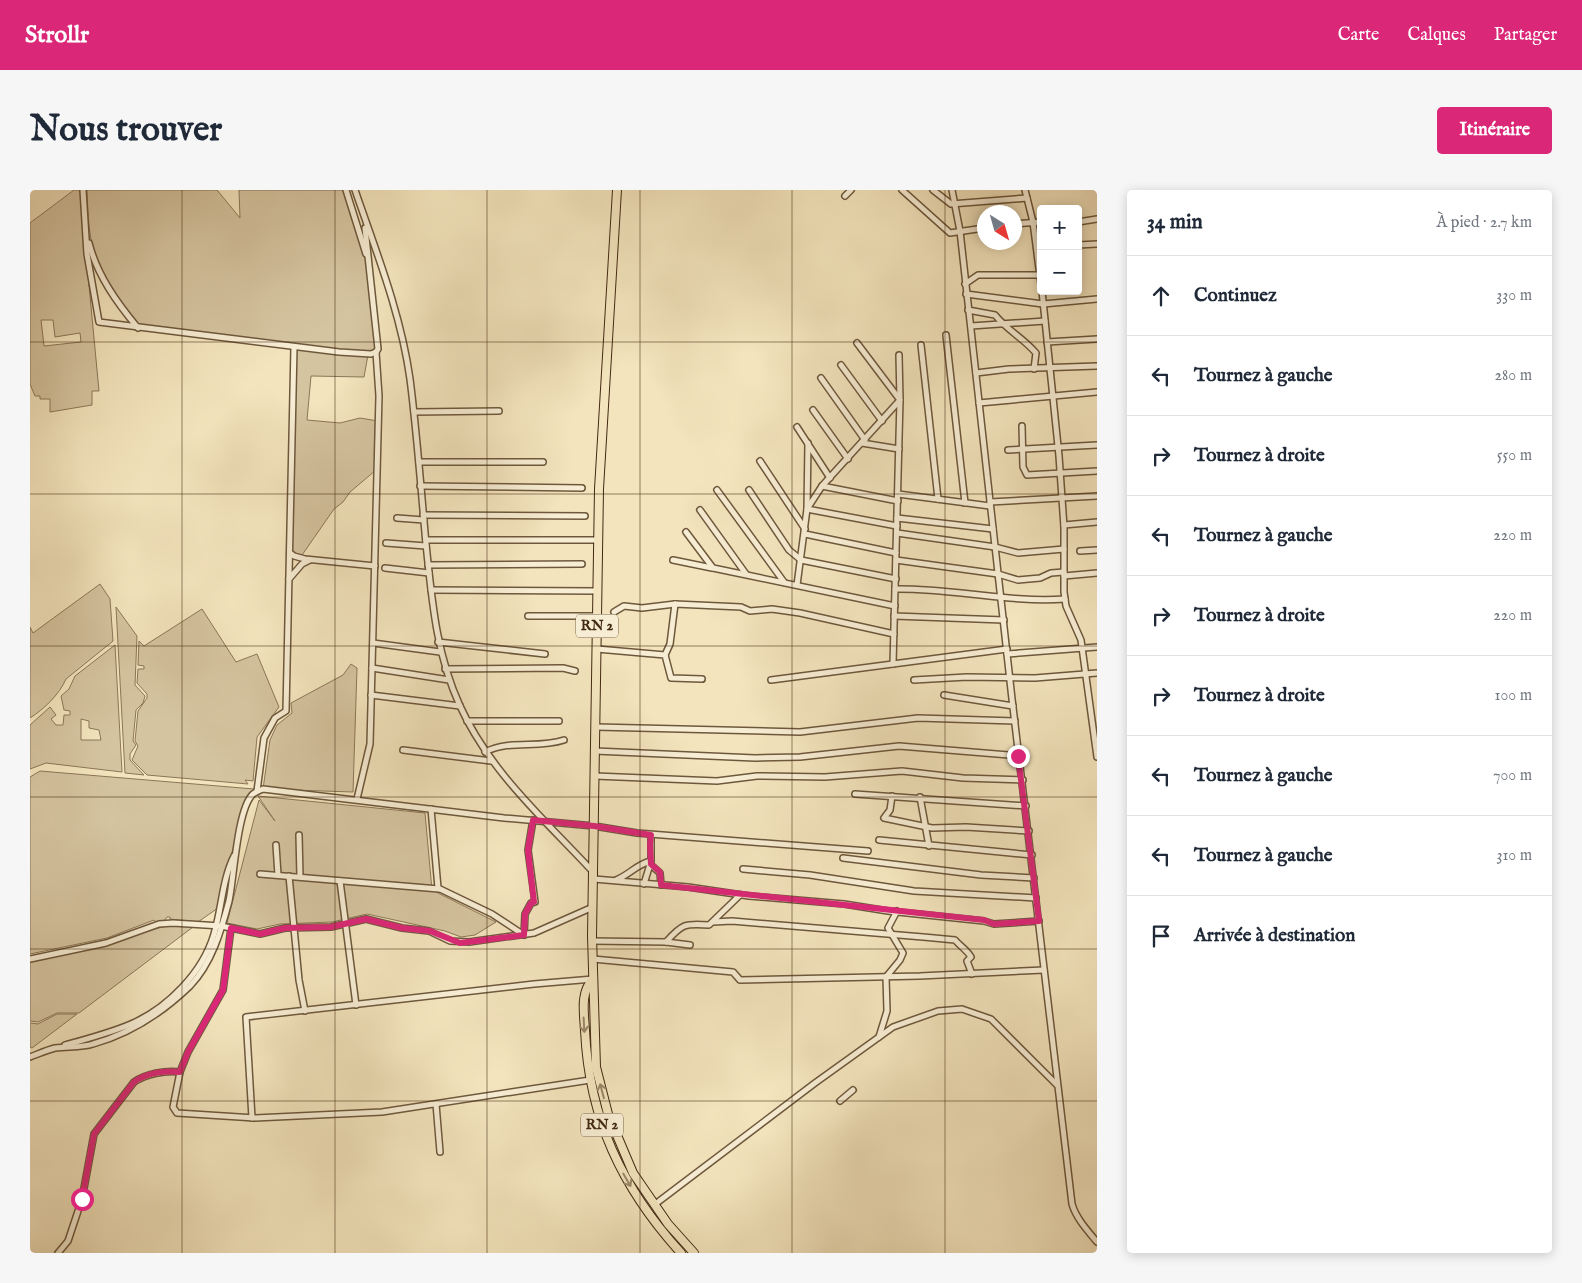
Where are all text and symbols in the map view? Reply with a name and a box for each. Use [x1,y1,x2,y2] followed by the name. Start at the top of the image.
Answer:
[25,20,89,51] text: Strollr
[1338,24,1379,47] text: Carte
[1407,24,1466,47] text: Calques
[1494,24,1557,47] text: Partager
[1437,107,1552,154] button: Itinéraire
[30,108,222,153] text: Nous trouver
[977,205,1022,250] north arrow
[1037,205,1082,295] map controls
[1037,205,1082,250] button: +
[1147,209,1203,236] text: 34 min
[1436,213,1532,233] text: À pied · 2.7 km
[1037,250,1082,295] button: −
[1147,282,1175,310] icon: ahead
[1194,284,1277,308] text: Continuez
[1496,286,1532,306] text: 330 m
[1147,362,1175,390] icon: left
[1194,364,1333,388] text: Tournez à gauche
[1495,366,1532,386] text: 280 m
[1147,442,1175,470] icon: right
[1194,444,1325,468] text: Tournez à droite
[1497,446,1532,466] text: 550 m
[1147,522,1175,550] icon: left
[1194,524,1333,548] text: Tournez à gauche
[1493,526,1532,546] text: 220 m
[1147,602,1175,630] icon: right
[1194,604,1325,628] text: Tournez à droite
[1493,606,1532,626] text: 220 m
[576,614,618,638] road number: RN 2
[1147,682,1175,710] icon: right
[1194,684,1325,708] text: Tournez à droite
[1495,686,1532,706] text: 100 m
[1007,745,1030,768] route end
[1147,762,1175,790] icon: left
[1194,764,1333,788] text: Tournez à gauche
[1493,766,1532,786] text: 700 m
[1147,842,1175,870] icon: left
[1194,844,1333,868] text: Tournez à gauche
[1496,846,1532,866] text: 310 m
[1147,922,1175,950] icon: arrive
[1194,924,1355,948] text: Arrivée à destination
[580,1017,589,1033] one-way arrow
[596,1084,606,1100] one-way arrow
[581,1114,623,1136] road number: RN 2
[622,1173,632,1187] one-way arrow
[71,1188,94,1211] route start

